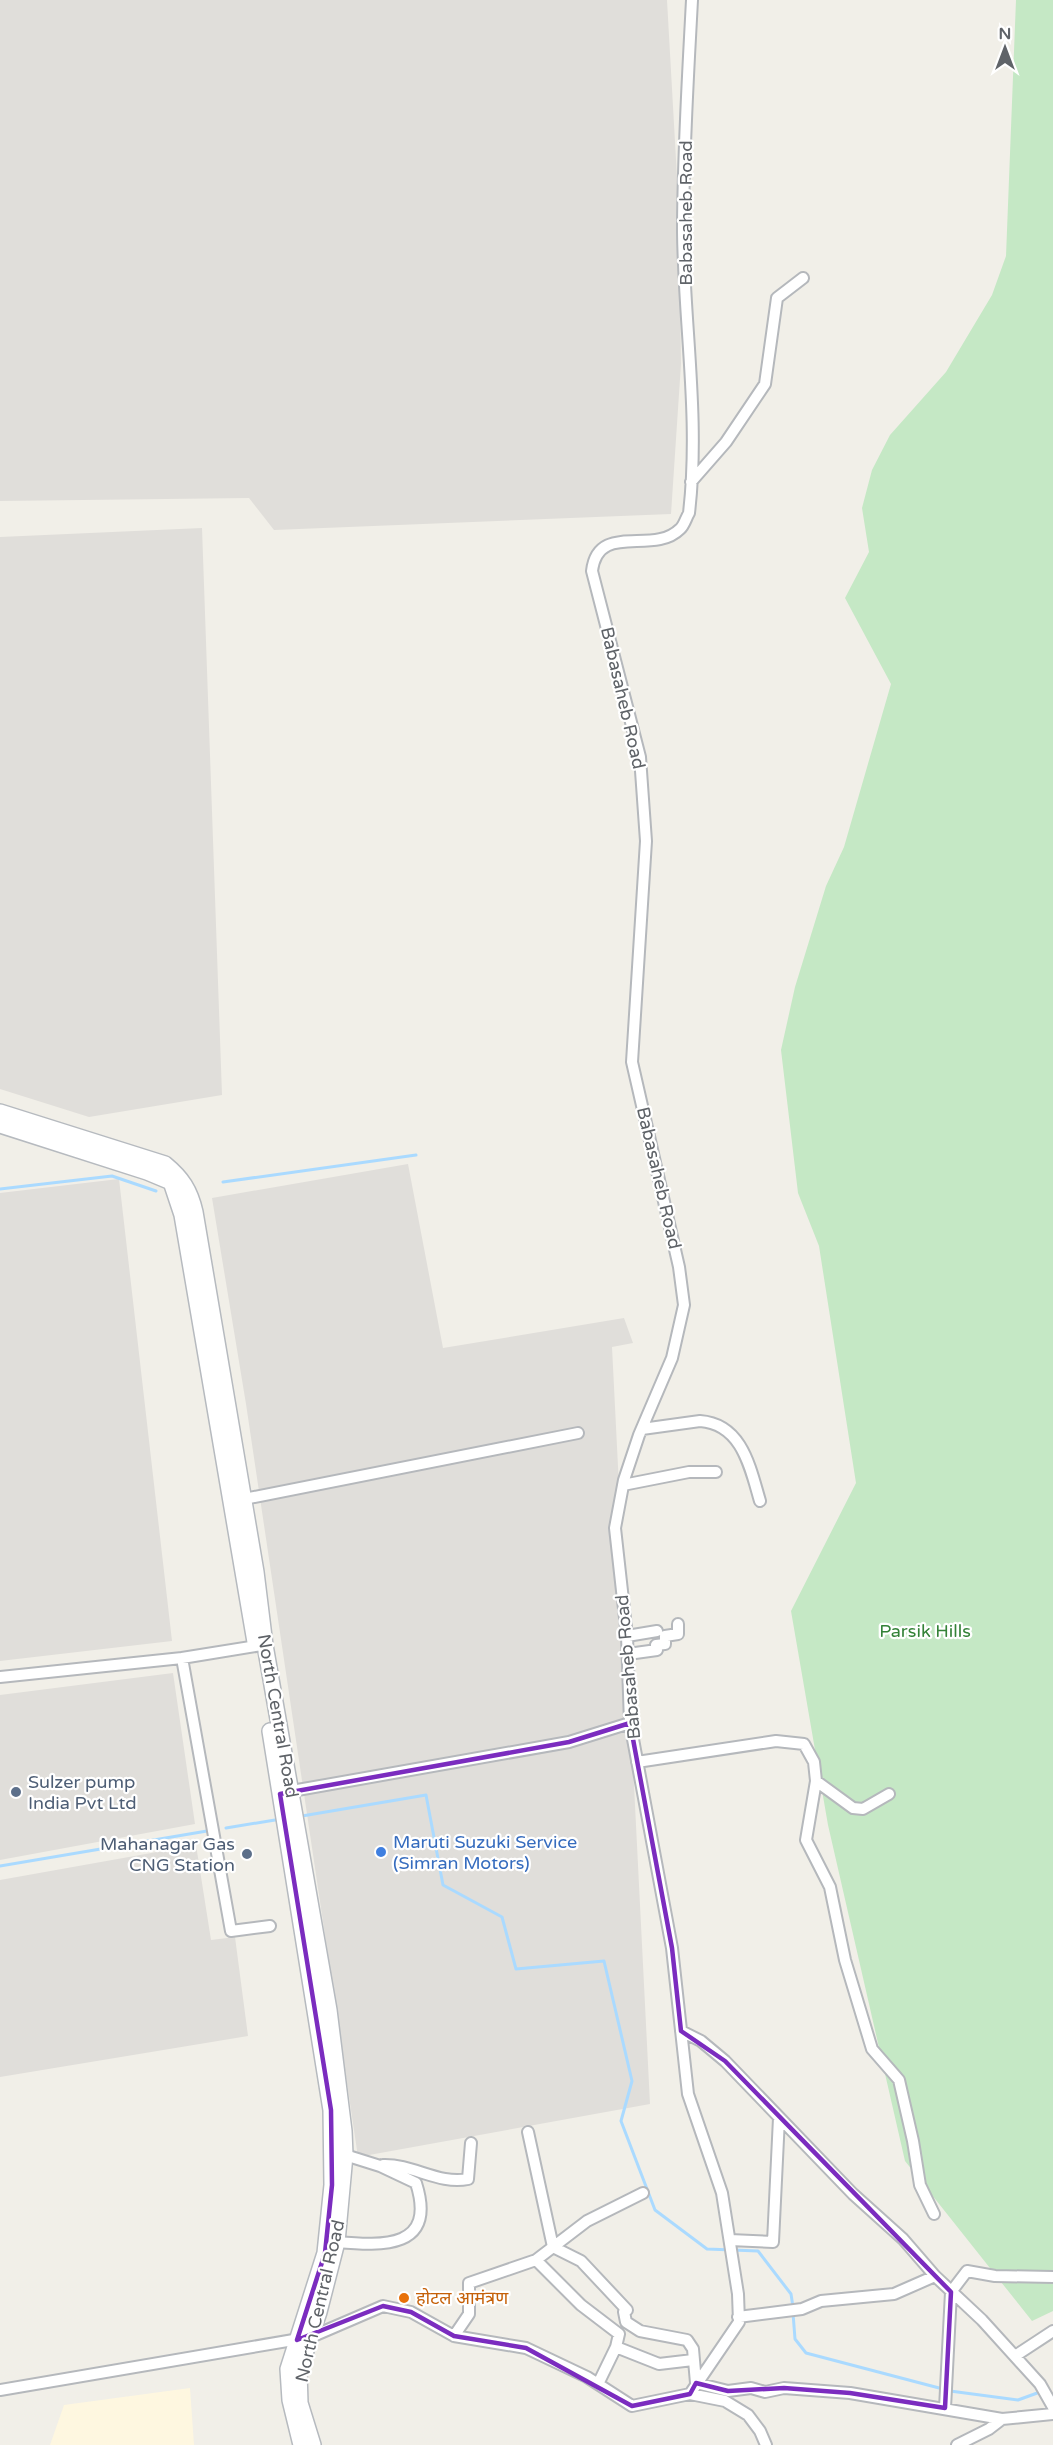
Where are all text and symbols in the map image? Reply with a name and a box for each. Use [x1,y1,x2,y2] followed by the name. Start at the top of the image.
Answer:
[975,18,1035,78] north arrow
[999,24,1011,44] text: N
[675,140,697,286] street label: Babasaheb Road
[596,625,650,771] street label: Babasaheb Road
[632,1105,686,1251] street label: Babasaheb Road
[611,1594,645,1740] street label: Babasaheb Road
[879,1620,971,1642] park label: Parsik Hills
[253,1632,303,1800] street label: North Central Road
[28,1771,137,1814] place label: Sulzer pump India Pvt Ltd
[9,1785,23,1799] marker: Sulzer pump India Pvt Ltd
[393,1831,577,1874] place label: Maruti Suzuki Service (Simran Motors)
[100,1833,235,1876] place label: Mahanagar Gas CNG Station
[374,1845,388,1859] marker: Maruti Suzuki Service (Simran Motors)
[240,1847,254,1861] marker: Mahanagar Gas CNG Station
[291,2218,349,2384] street label: North Central Road
[416,2287,509,2309] place label: होटल आमंत्रण
[397,2291,411,2305] marker: होटल आमंत्रण

